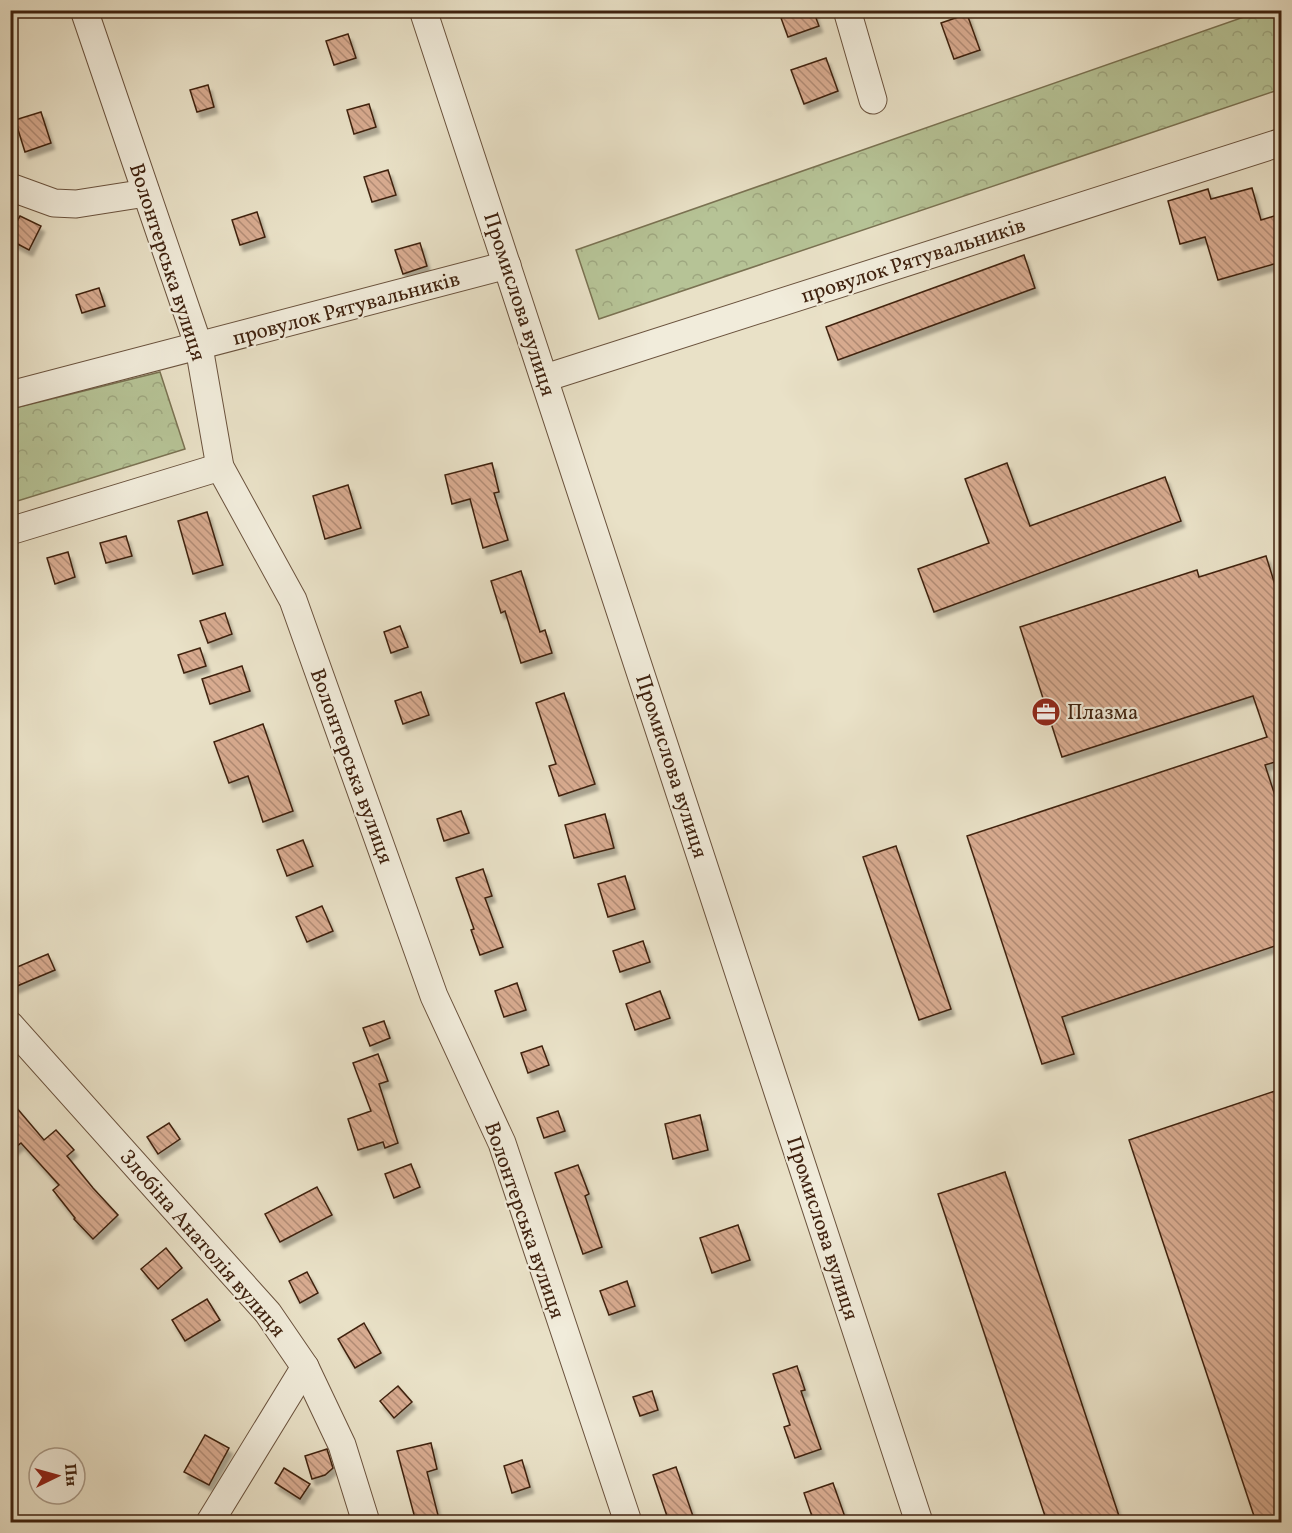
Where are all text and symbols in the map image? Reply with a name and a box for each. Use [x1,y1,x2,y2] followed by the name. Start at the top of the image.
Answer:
[121,160,212,365] street label: Волонтерська вулиця
[475,209,562,400] street label: Промислова вулиця
[798,211,1029,311] street label: провулок Рятувальників
[229,265,463,354] street label: провулок Рятувальників
[302,665,400,868] street label: Волонтерська вулиця
[627,671,714,862] street label: Промислова вулиця
[1030,696,1062,728] office icon: Плазма
[1067,699,1138,728] place label: Плазма
[476,1118,571,1323] street label: Волонтерська вулиця
[778,1133,865,1324] street label: Промислова вулиця
[112,1144,292,1344] street label: Злобіна Анатолія вулиця
[27,1446,87,1506] north arrow
[58,1463,82,1487] text: Пн

